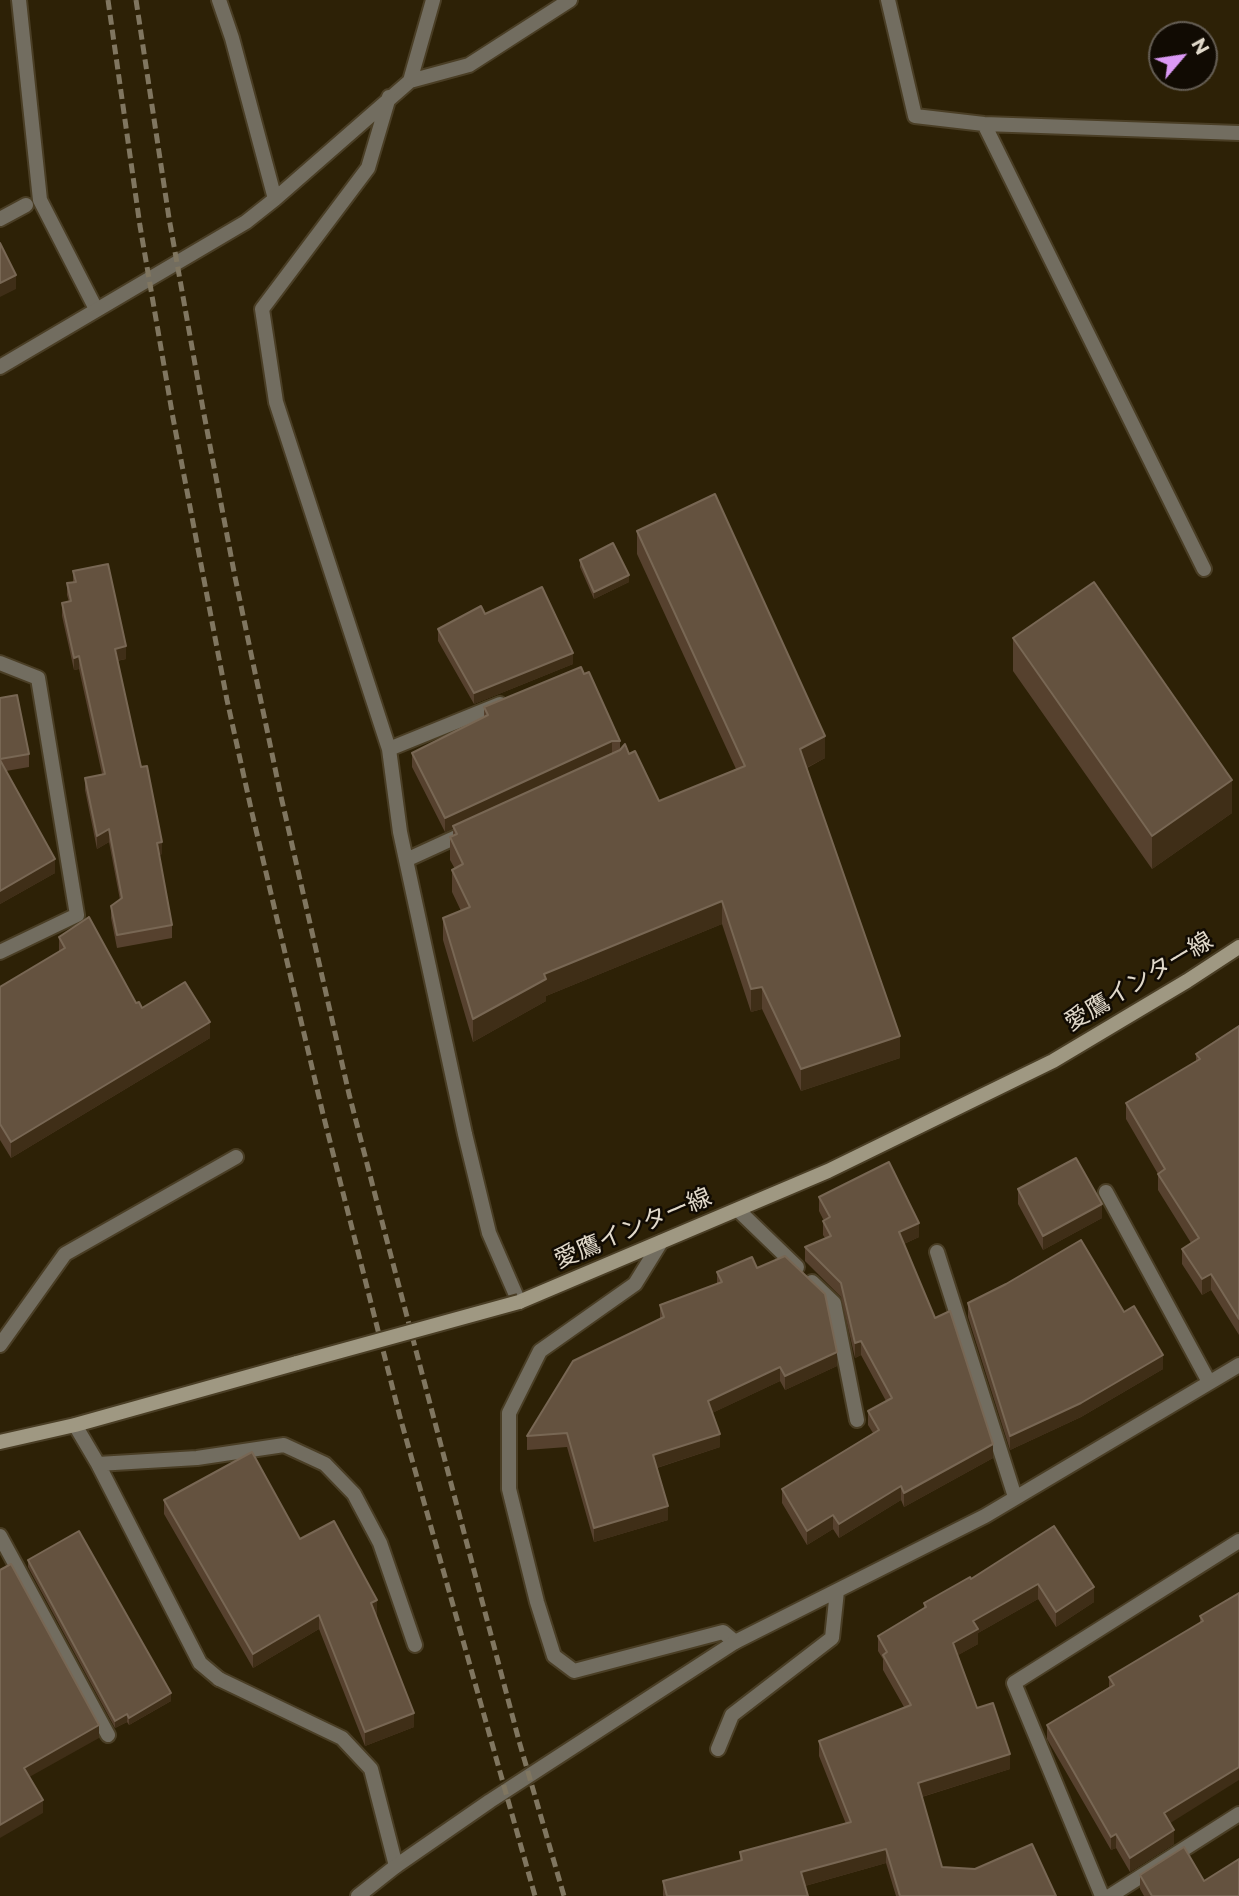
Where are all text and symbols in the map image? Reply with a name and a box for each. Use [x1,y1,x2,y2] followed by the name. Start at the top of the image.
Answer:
[1148,21,1218,91] north arrow
[1186,34,1214,59] text: N
[1060,926,1218,1038] street label: 愛鷹インター線
[550,1183,716,1275] street label: 愛鷹インター線

